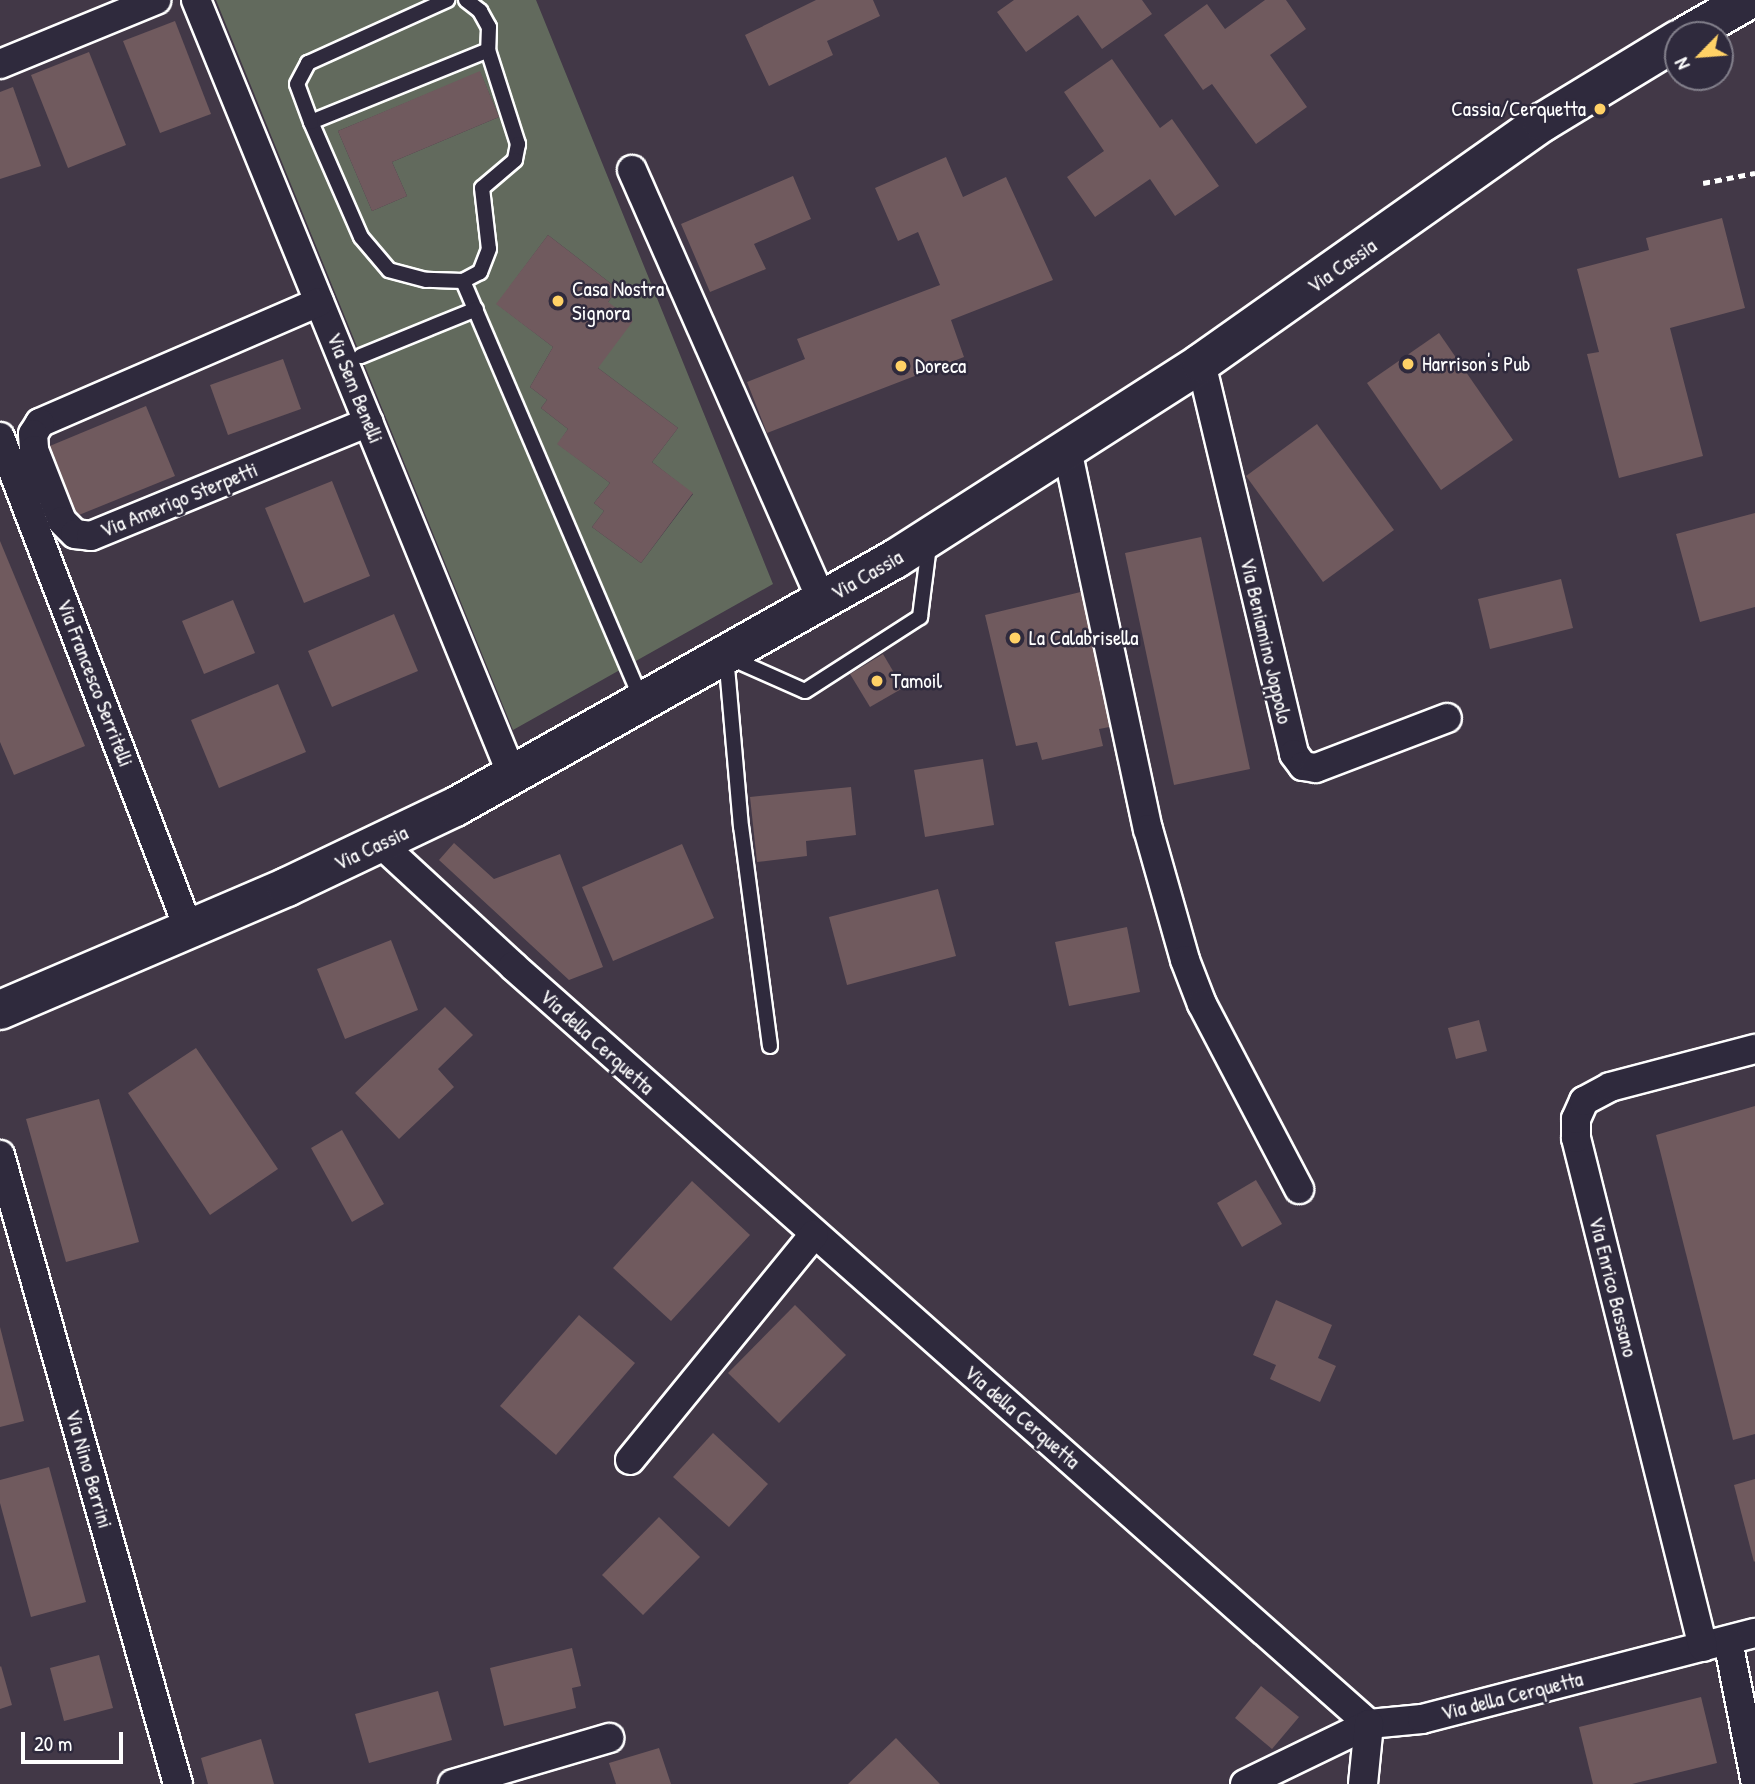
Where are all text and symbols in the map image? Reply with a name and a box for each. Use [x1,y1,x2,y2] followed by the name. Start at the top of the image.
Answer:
[1664,21,1734,91] north arrow
[1668,54,1696,74] text: N
[1451,96,1586,122] place label: Cassia/Cerquetta
[1592,101,1608,117] marker: Cassia/Cerquetta
[1303,233,1381,299] street label: Via Cassia
[572,276,664,326] place label: Casa Nostra Signora
[550,293,566,309] marker: Casa Nostra Signora
[321,329,389,447] street label: Via Sem Benelli
[1422,351,1530,377] place label: Harrison's Pub
[915,353,966,379] place label: Doreca
[1400,356,1416,372] marker: Harrison's Pub
[893,358,909,374] marker: Doreca
[97,457,261,543] street label: Via Amerigo Sterpetti
[827,544,907,606] street label: Via Cassia
[1235,556,1297,726] street label: Via Beniamino Joppolo
[51,596,139,770] street label: Via Francesco Serritelli
[1029,625,1139,651] place label: La Calabrisella
[1007,630,1023,646] marker: La Calabrisella
[891,668,942,694] place label: Tamoil
[869,673,885,689] marker: Tamoil
[330,820,412,876] street label: Via Cassia
[535,984,659,1100] street label: Via della Cerquetta
[1583,1214,1643,1360] street label: Via Enrico Bassano
[959,1360,1085,1474] street label: Via della Cerquetta
[60,1407,118,1531] street label: Via Nino Berrini
[1438,1666,1586,1726] street label: Via della Cerquetta
[24,1718,126,1762] scale bar
[34,1729,72,1758] text: 20 m

